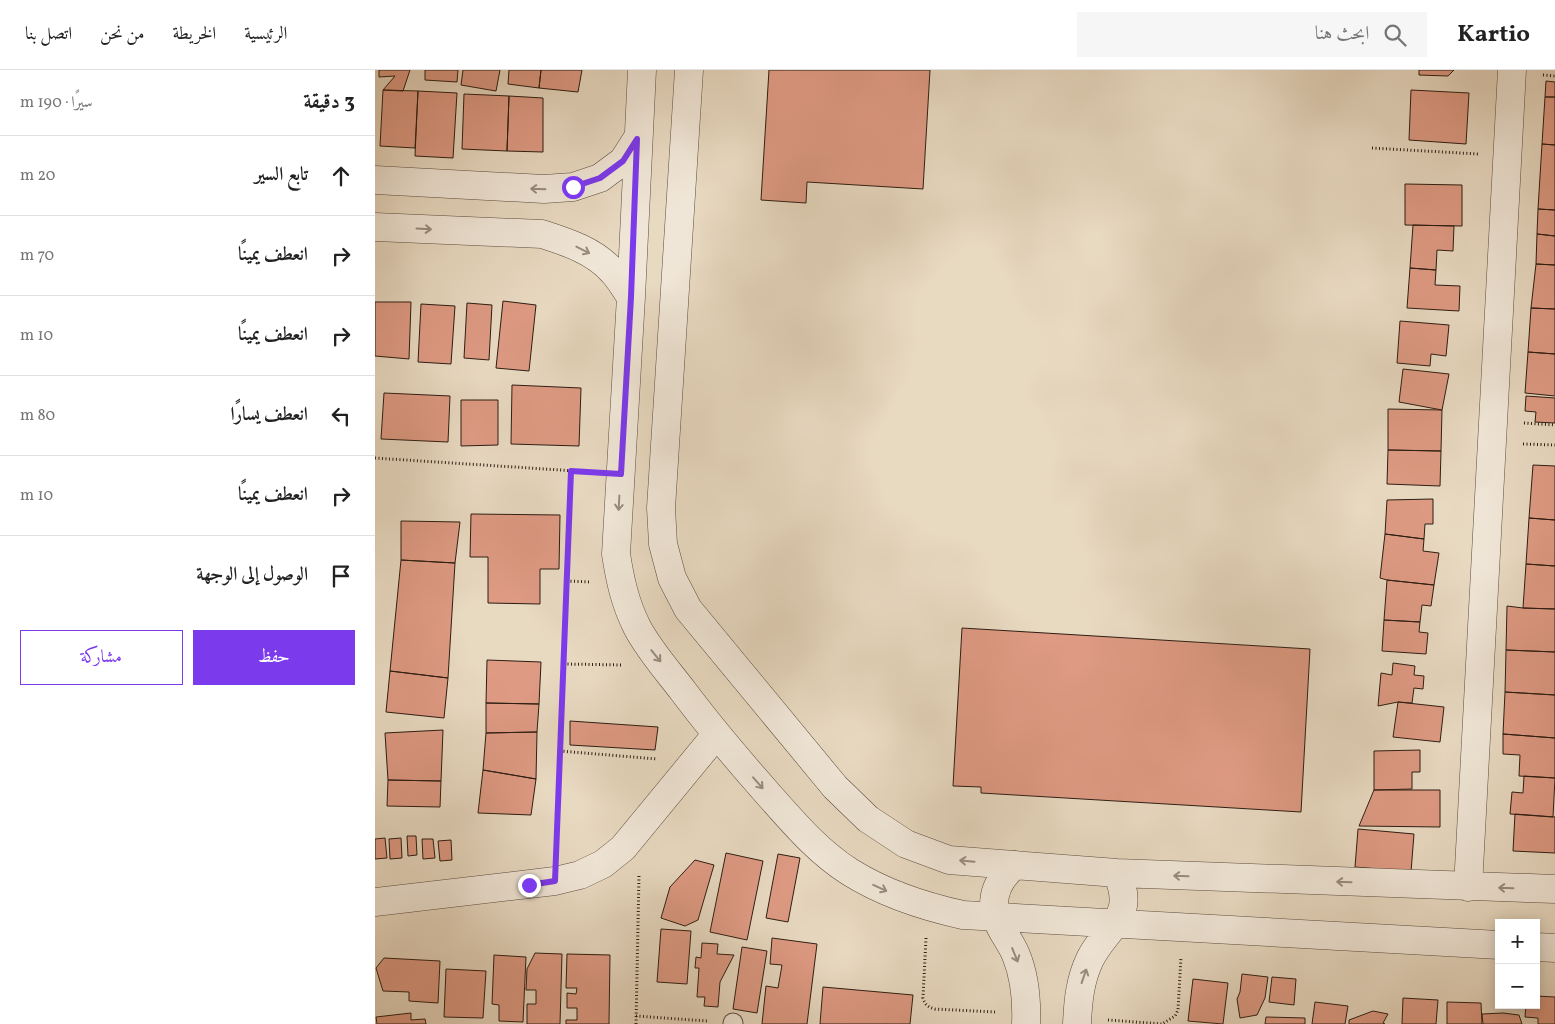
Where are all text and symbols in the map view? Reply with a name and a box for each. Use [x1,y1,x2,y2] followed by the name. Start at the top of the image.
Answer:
[1077,12,1427,57] search box
[1457,18,1530,52] text: Kartio
[1315,21,1369,47] text: ابحث هنا
[1381,21,1409,49] icon: search
[25,22,72,47] text: اتصل بنا
[100,22,144,47] text: من نحن
[172,22,216,47] text: الخريطة
[244,22,287,47] text: الرئيسية
[303,88,355,117] text: 3 دقيقة
[20,92,93,114] text: سيرًا · 190 m
[255,162,308,188] text: تابع السير
[327,162,355,190] icon: ahead
[20,165,55,187] text: 20 m
[562,176,585,199] route start
[530,184,546,194] one-way arrow
[415,224,431,234] one-way arrow
[238,242,308,268] text: انعطف يمينًا
[327,242,355,270] icon: right
[20,245,54,267] text: 70 m
[575,246,590,255] one-way arrow
[238,322,308,348] text: انعطف يمينًا
[327,322,355,350] icon: right
[20,325,53,347] text: 10 m
[230,402,308,428] text: انعطف يسارًا
[327,402,355,430] icon: left
[20,405,55,427] text: 80 m
[238,482,308,508] text: انعطف يمينًا
[327,482,355,510] icon: right
[20,485,53,507] text: 10 m
[615,495,624,511] one-way arrow
[196,562,308,588] text: الوصول إلى الوجهة
[327,562,355,590] icon: arrive
[20,630,183,685] button: مشاركة
[193,630,355,685] button: حفظ
[651,650,662,663] one-way arrow
[752,776,764,789] one-way arrow
[959,856,975,866] one-way arrow
[1174,871,1190,880] one-way arrow
[518,874,541,897] route end
[1336,877,1352,887] one-way arrow
[1499,883,1515,893] one-way arrow
[872,884,887,893] one-way arrow
[1495,919,1540,1009] map controls
[1495,919,1540,964] button: +
[1011,947,1021,962] one-way arrow
[1495,964,1540,1009] button: −
[1080,969,1089,984] one-way arrow

